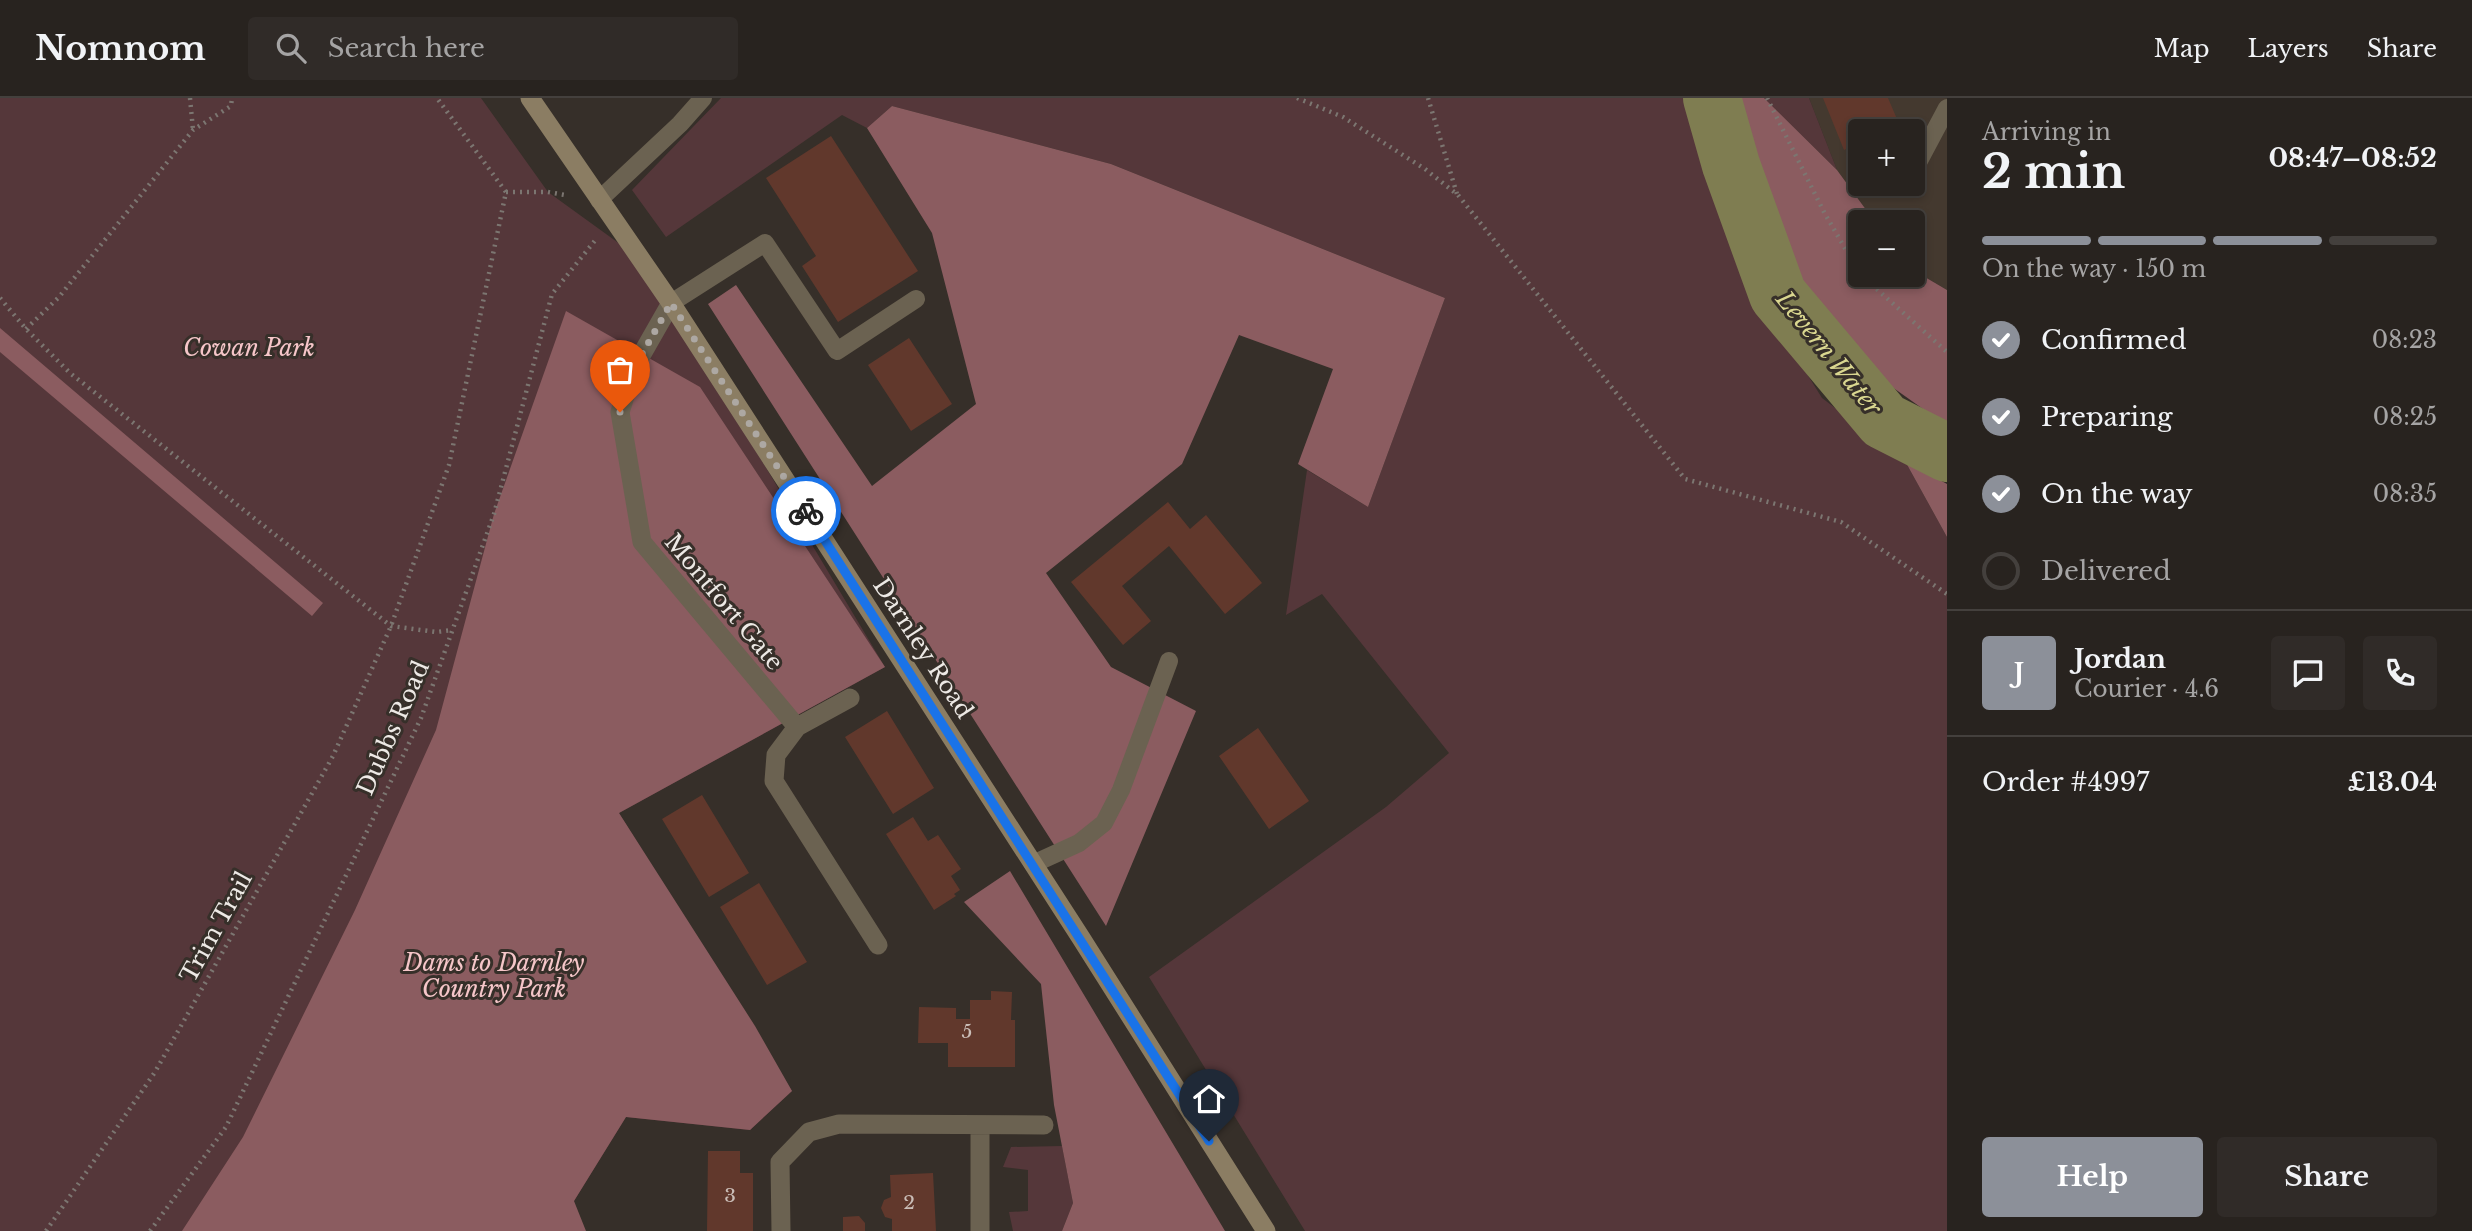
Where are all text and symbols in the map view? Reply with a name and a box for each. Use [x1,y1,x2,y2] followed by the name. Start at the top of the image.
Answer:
[248,17,738,80] search box
[35,28,206,69] text: Nomnom
[272,29,310,67] icon: search
[328,32,485,64] text: Search here
[2154,34,2210,63] text: Map
[2248,34,2329,63] text: Layers
[2367,34,2437,63] text: Share
[1982,118,2111,146] text: Arriving in
[1848,119,1925,287] map controls
[1848,119,1925,196] button: +
[2268,142,2437,174] text: 08:47–08:52
[1982,143,2125,200] text: 2 min
[1848,210,1925,287] button: −
[1982,255,2206,283] text: On the way · 150 m
[1769,284,1888,422] water label: Levern Water
[1982,321,2020,359] icon: check
[2041,324,2186,356] text: Confirmed
[2372,326,2437,354] text: 08:23
[183,334,315,362] park label: Cowan Park
[590,340,650,412] pin
[601,351,639,389] icon: bag
[1982,398,2020,436] icon: check
[2041,401,2173,433] text: Preparing
[2373,403,2437,431] text: 08:25
[1982,475,2020,513] icon: check
[771,476,841,546] courier
[2041,478,2193,510] text: On the way
[2373,480,2437,508] text: 08:35
[787,492,825,530] icon: bike
[659,528,789,676] street label: Montfort Gate
[2041,555,2171,587] text: Delivered
[867,572,979,724] street label: Darnley Road
[2271,636,2345,710] button: chat
[2363,636,2437,710] button: phone
[2074,643,2166,675] text: Jordan
[351,656,435,800] street label: Dubbs Road
[2014,657,2024,689] text: J
[2074,675,2219,703] text: Courier · 4.6
[1982,766,2149,798] text: Order #4997
[2348,766,2437,798] text: £13.04
[174,867,258,987] street label: Trim Trail
[403,949,585,1003] park label: Dams to Darnley Country Park
[962,1020,972,1043] house number: 5
[1179,1069,1239,1141] pin
[1190,1080,1228,1118] icon: home
[1982,1137,2203,1217] button: Help
[2217,1137,2437,1217] button: Share
[724,1184,736,1207] house number: 3
[903,1191,915,1214] house number: 2

